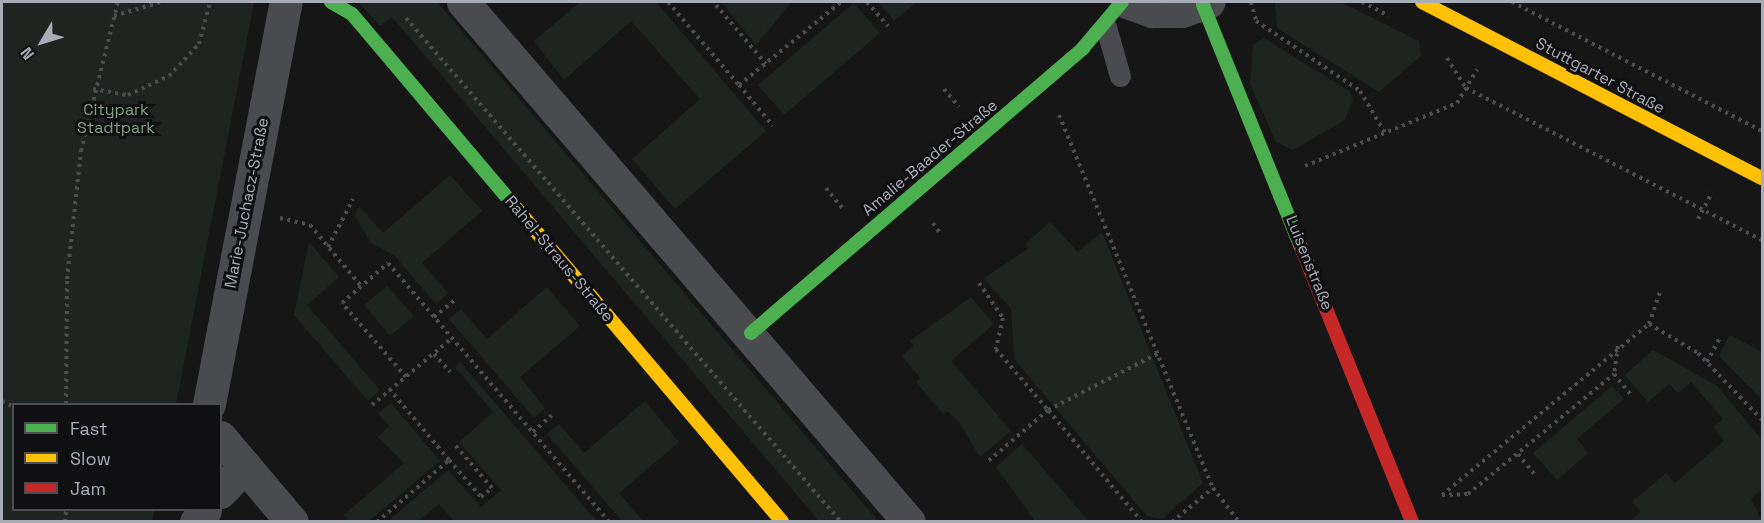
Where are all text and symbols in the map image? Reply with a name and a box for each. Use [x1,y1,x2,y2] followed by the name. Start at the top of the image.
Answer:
[12,12,72,72] north arrow
[1532,34,1668,118] street label: Stuttgarter Straße
[16,43,39,64] text: N
[858,96,1002,220] street label: Amalie-Baader-Straße
[77,100,155,138] park label: Citypark Stadtpark
[221,116,273,290] street label: Marie-Juchacz-Straße
[501,192,617,326] street label: Rahel-Straus-Straße
[1281,213,1337,313] street label: Luisenstraße
[12,403,222,511] legend
[70,417,107,440] text: Fast
[70,447,111,470] text: Slow
[70,477,106,500] text: Jam

